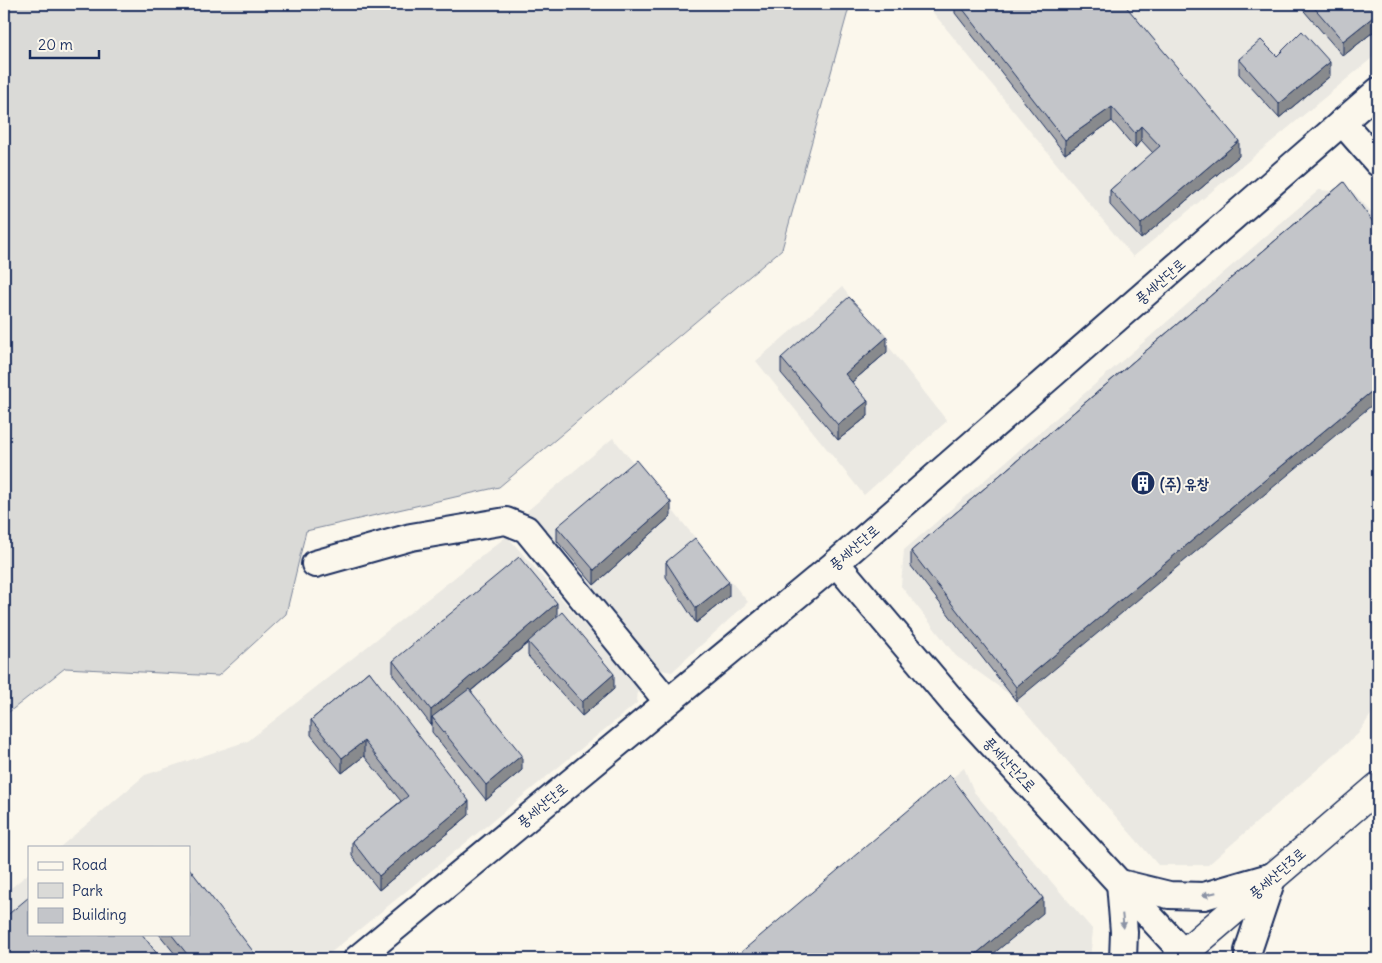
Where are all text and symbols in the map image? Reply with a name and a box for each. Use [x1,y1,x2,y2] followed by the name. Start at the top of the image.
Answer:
[30,28,99,60] scale bar
[38,35,73,54] text: 20 m
[1131,254,1189,308] street label: 풍세산단로
[1130,470,1156,496] building icon: (주) 유창
[1160,474,1210,494] place label: (주) 유창
[825,520,883,574] street label: 풍세산단로
[980,732,1040,796] street label: 풍세산단2로
[513,778,571,832] street label: 풍세산단로
[1245,843,1309,903] street label: 풍세산단3로
[28,846,190,936] legend
[72,855,107,874] text: Road
[72,881,103,900] text: Park
[1202,890,1217,898] one-way arrow
[72,905,127,924] text: Building
[1120,913,1128,929] one-way arrow

